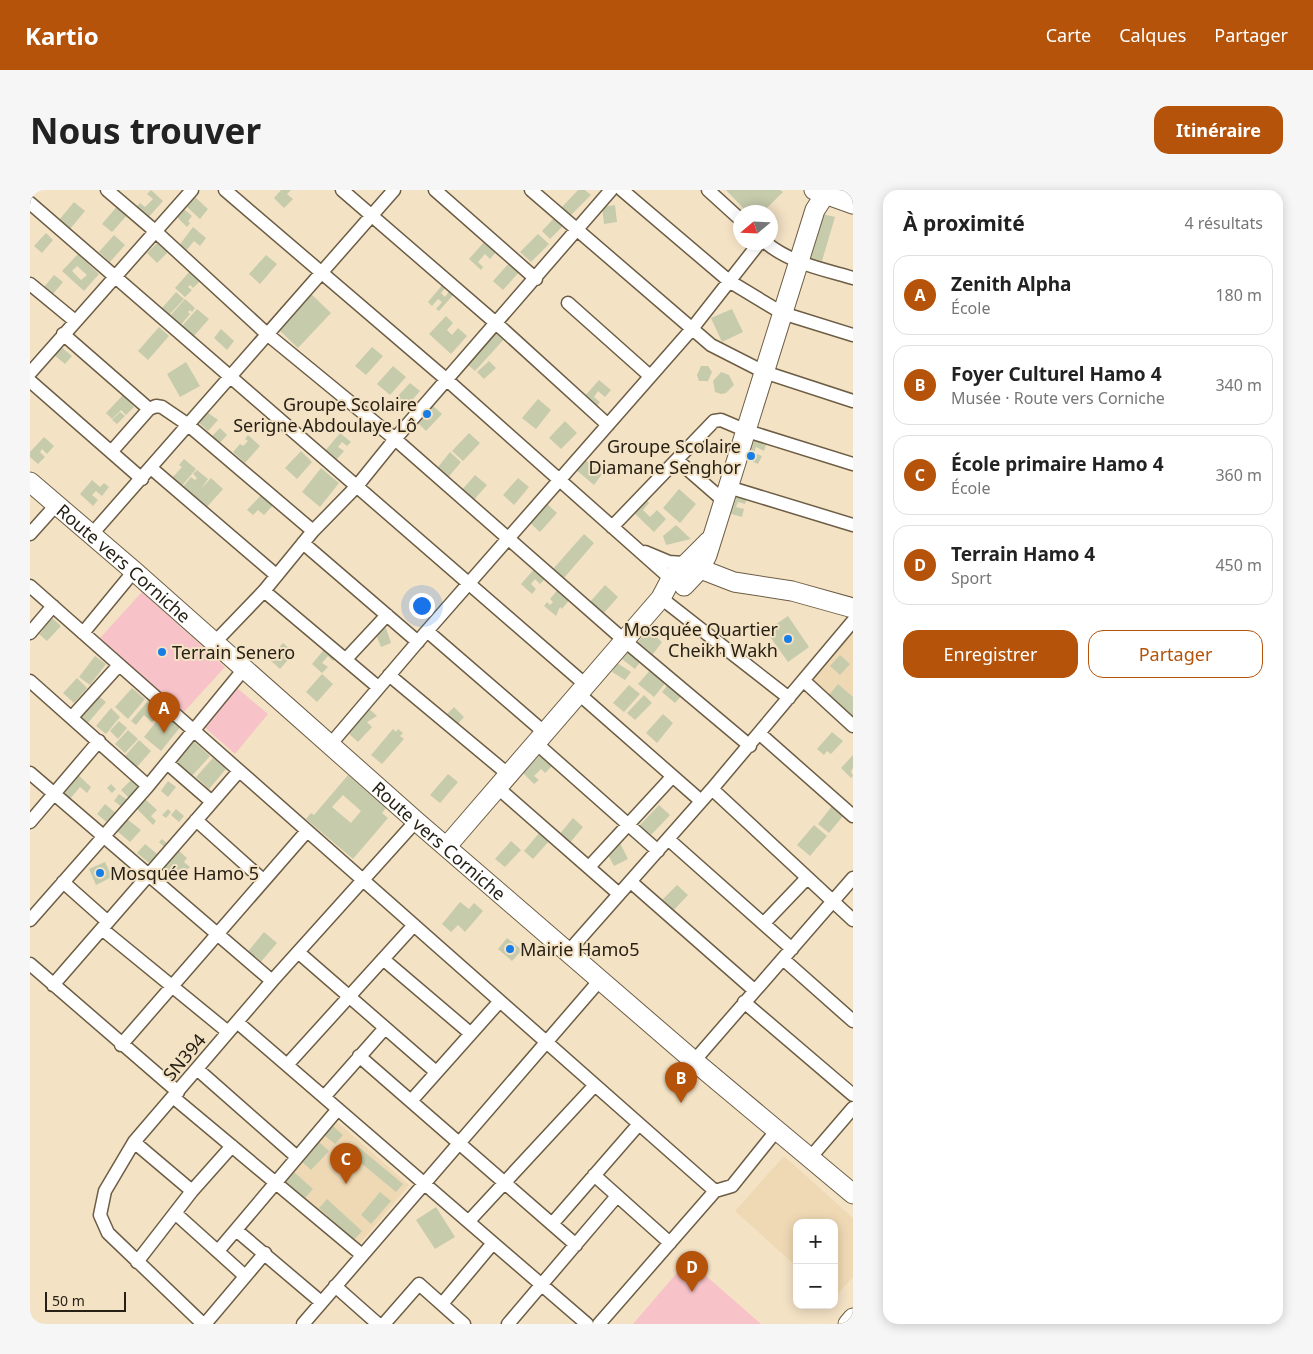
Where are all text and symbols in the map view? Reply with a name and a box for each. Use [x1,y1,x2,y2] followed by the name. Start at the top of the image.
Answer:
[25,19,99,52] text: Kartio
[1046,23,1091,47] text: Carte
[1119,23,1186,47] text: Calques
[1214,23,1288,47] text: Partager
[1154,106,1283,154] button: Itinéraire
[30,107,261,154] text: Nous trouver
[733,205,778,250] north arrow
[903,209,1025,237] text: À proximité
[1185,212,1263,234] text: 4 résultats
[951,271,1071,297] text: Zenith Alpha
[914,284,926,306] text: A
[1215,284,1262,306] text: 180 m
[951,297,990,319] text: École
[951,361,1162,387] text: Foyer Culturel Hamo 4
[915,374,925,396] text: B
[1215,374,1262,396] text: 340 m
[951,387,1165,409] text: Musée · Route vers Corniche
[233,392,417,437] place label: Groupe Scolaire Serigne Abdoulaye Lô
[421,408,433,420] marker: Groupe Scolaire Serigne Abdoulaye Lô
[589,434,742,479] place label: Groupe Scolaire Diamane Senghor
[745,450,757,462] marker: Groupe Scolaire Diamane Senghor
[951,451,1164,477] text: École primaire Hamo 4
[915,464,925,486] text: C
[1215,464,1262,486] text: 360 m
[951,477,990,499] text: École
[52,498,196,628] street label: Route vers Corniche
[951,541,1095,567] text: Terrain Hamo 4
[914,554,926,576] text: D
[1215,554,1262,576] text: 450 m
[951,567,992,589] text: Sport
[409,593,435,619] your location
[624,617,779,662] place label: Mosquée Quartier Cheikh Wakh
[903,630,1078,678] button: Enregistrer
[1088,630,1263,678] button: Partager
[782,633,794,645] marker: Mosquée Quartier Cheikh Wakh
[172,640,295,664] place label: Terrain Senero
[156,646,168,658] marker: Terrain Senero
[148,692,180,733] pin: A
[367,776,511,905] street label: Route vers Corniche
[110,861,259,885] place label: Mosquée Hamo 5
[94,867,106,879] marker: Mosquée Hamo 5
[520,937,639,961] place label: Mairie Hamo5
[504,943,516,955] marker: Mairie Hamo5
[157,1028,211,1086] street label: SN394
[665,1062,697,1103] pin: B
[330,1143,362,1184] pin: C
[793,1219,838,1309] map controls
[793,1219,838,1264] button: +
[676,1251,708,1292] pin: D
[793,1264,838,1309] button: −
[45,1289,126,1312] scale bar
[52,1291,85,1310] text: 50 m

